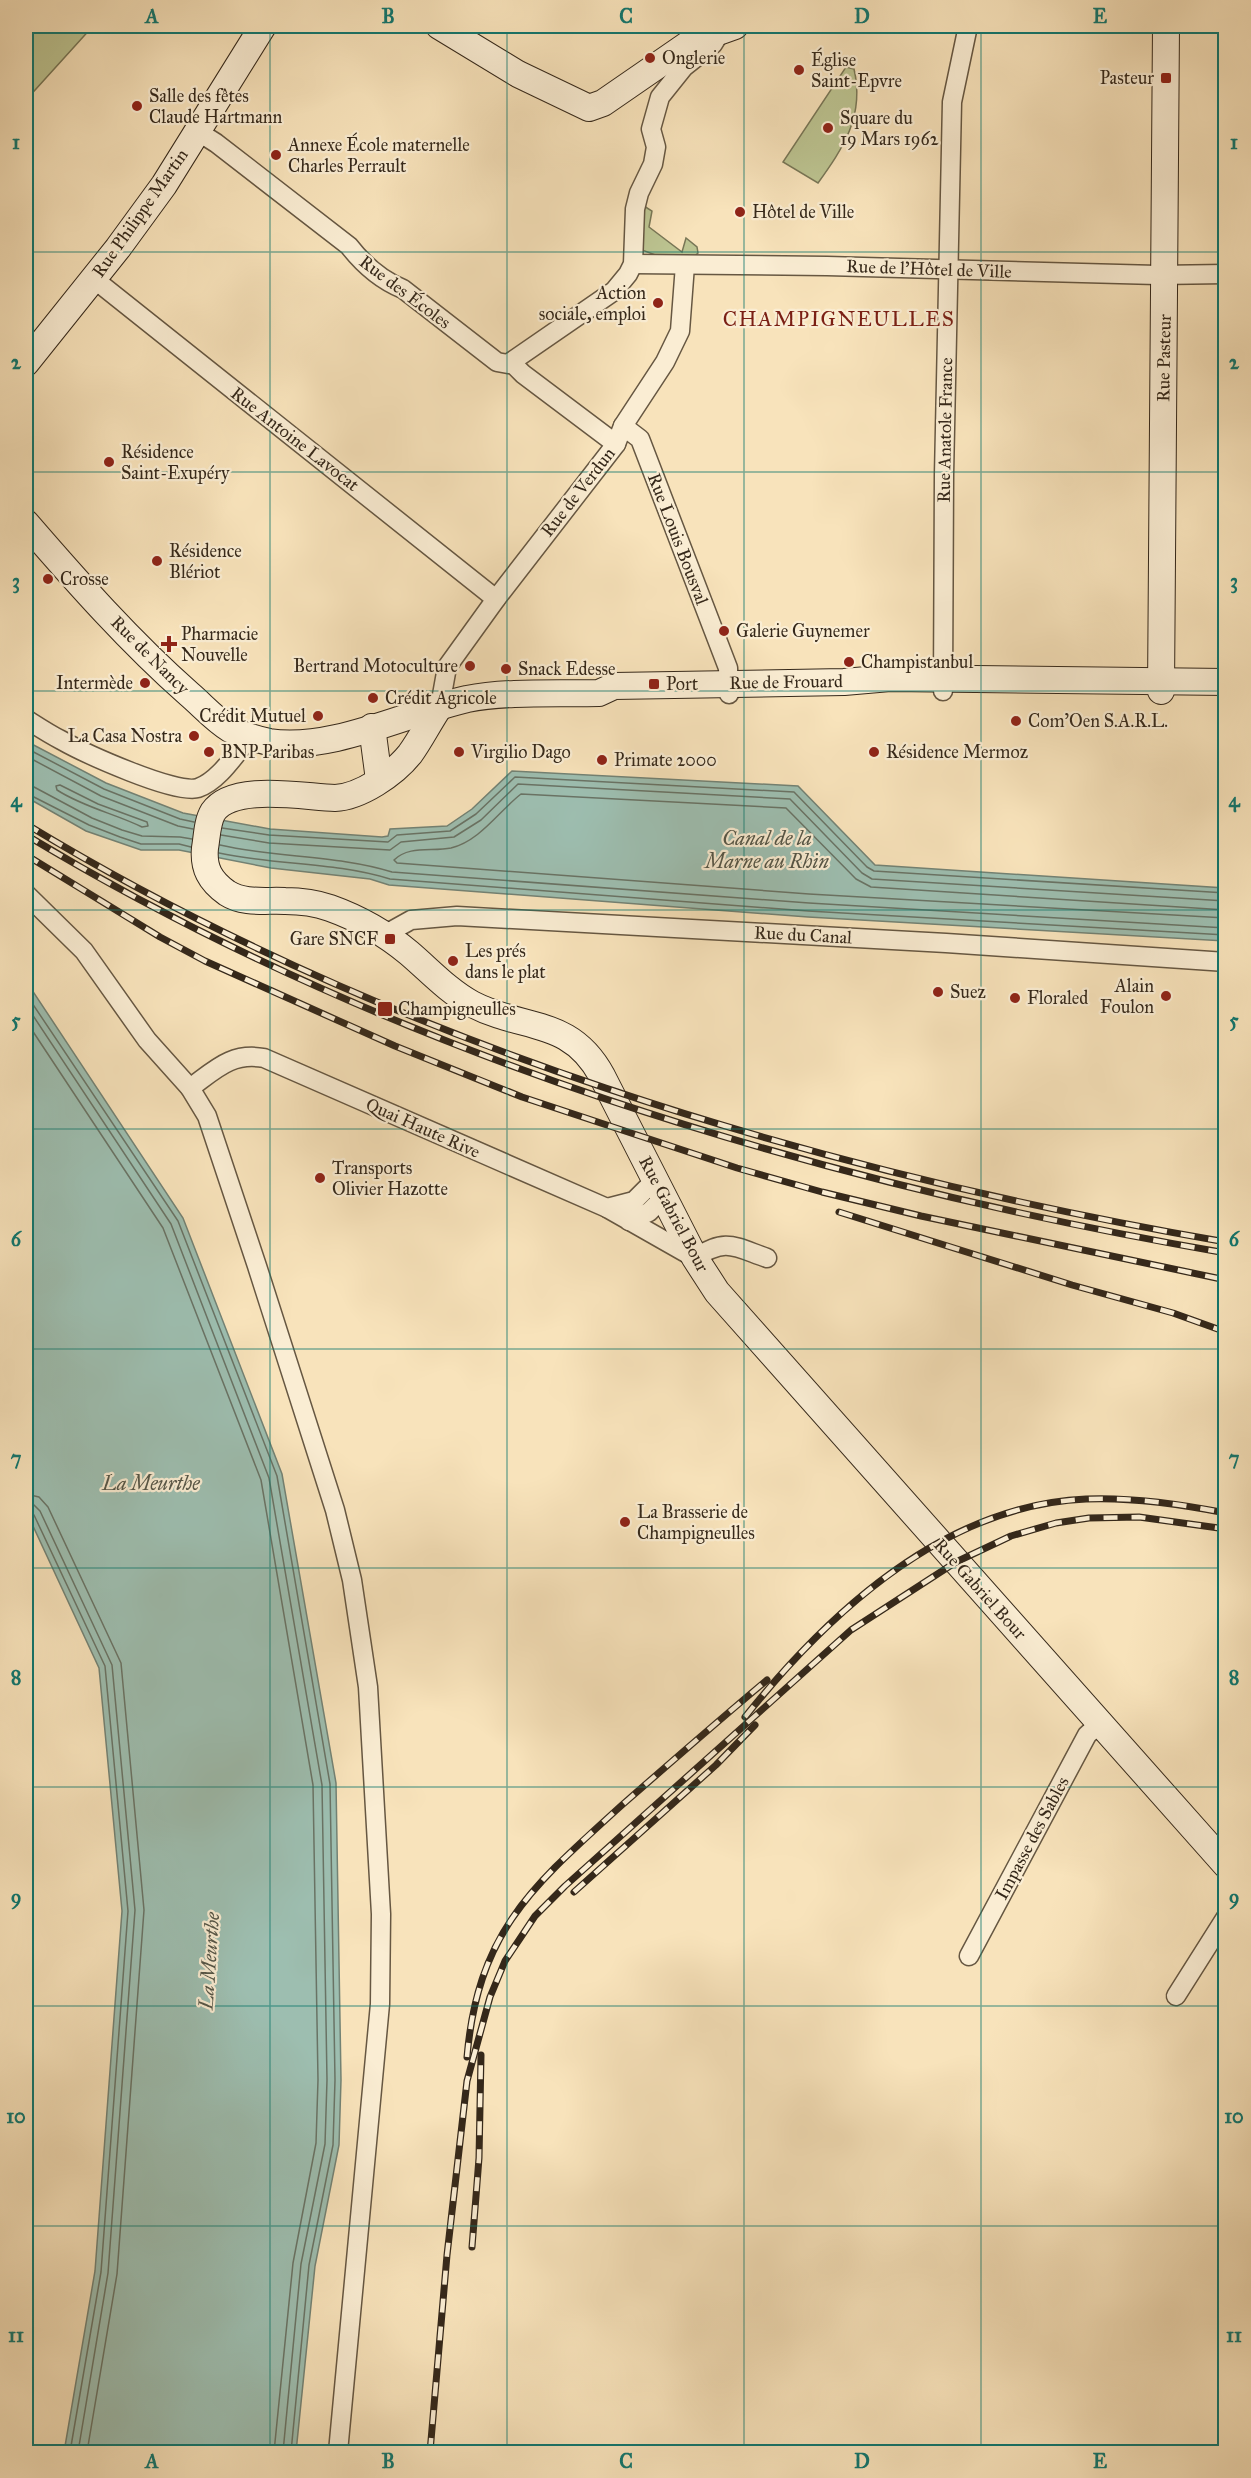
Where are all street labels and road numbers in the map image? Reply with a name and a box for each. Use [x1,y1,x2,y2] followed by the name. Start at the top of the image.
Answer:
[87,144,193,282] street label: Rue Philippe Martin
[355,249,456,334] street label: Rue des Écoles
[846,255,1012,283] street label: Rue de l'Hôtel de Ville
[1152,314,1176,402] street label: Rue Pasteur
[933,357,957,503] street label: Rue Anatole France
[226,382,364,496] street label: Rue Antoine Lavocat
[536,443,620,541] street label: Rue de Verdun
[643,470,713,608] street label: Rue Louis Bousval
[106,611,194,699] street label: Rue de Nancy
[729,670,843,694] street label: Rue de Frouard
[753,921,853,949] street label: Rue du Canal
[363,1093,483,1163] street label: Quai Haute Rive
[634,1152,714,1276] street label: Rue Gabriel Bour
[929,1534,1031,1644] street label: Rue Gabriel Bour
[990,1773,1074,1903] street label: Impasse des Sables

